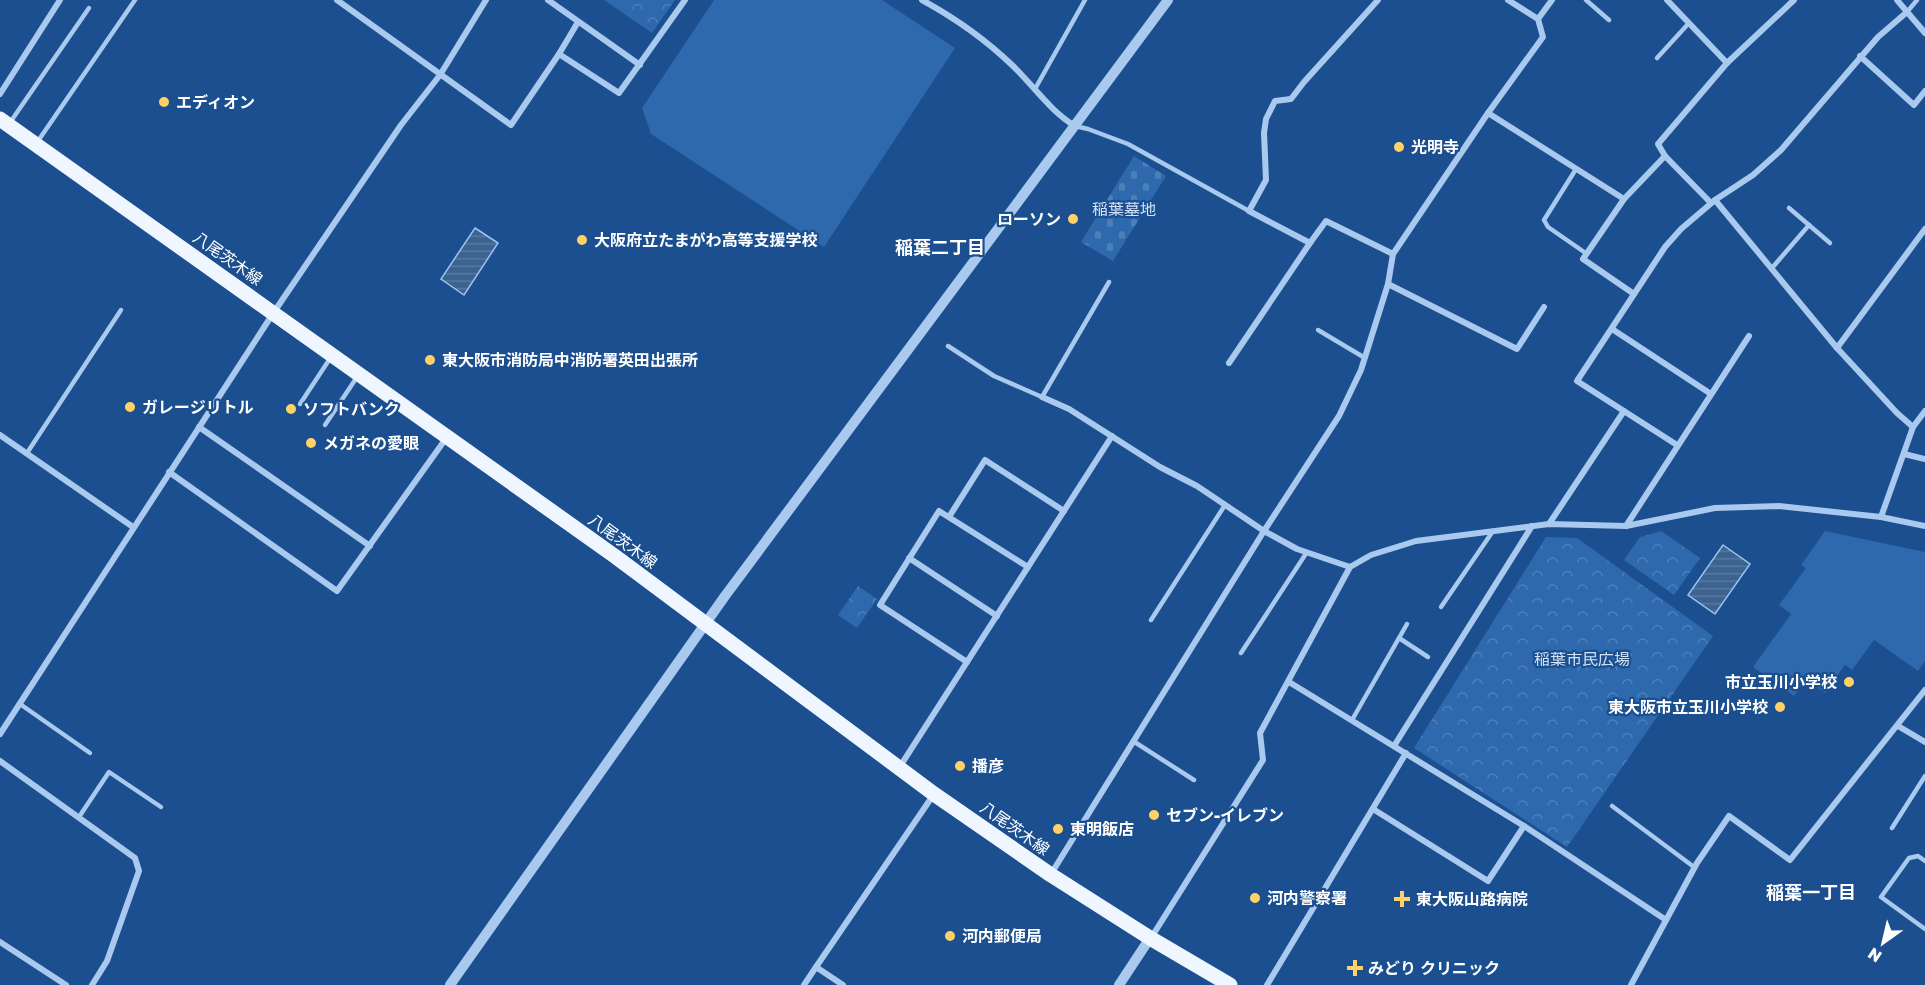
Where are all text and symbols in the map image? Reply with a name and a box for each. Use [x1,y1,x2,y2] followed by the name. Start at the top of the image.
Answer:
[176,92,255,112] place label: エディオン
[157,95,171,109] marker: エディオン
[1411,137,1459,157] place label: 光明寺
[1392,140,1406,154] marker: 光明寺
[1092,199,1156,219] park label: 稲葉墓地
[997,209,1061,229] place label: ローソン
[1066,212,1080,226] marker: ローソン
[189,227,267,289] street label: 八尾茨木線
[594,230,818,250] place label: 大阪府立たまがわ高等支援学校
[575,233,589,247] marker: 大阪府立たまがわ高等支援学校
[895,236,985,258] district label: 稲葉二丁目
[442,350,698,370] place label: 東大阪市消防局中消防署英田出張所
[423,353,437,367] marker: 東大阪市消防局中消防署英田出張所
[142,397,254,417] place label: ガレージリトル
[303,399,400,419] place label: ソフトバンク
[123,400,137,414] marker: ガレージリトル
[284,402,298,416] marker: ソフトバンク
[323,433,419,453] place label: メガネの愛眼
[304,436,318,450] marker: メガネの愛眼
[585,509,661,573] street label: 八尾茨木線
[1534,649,1630,669] park label: 稲葉市民広場
[1725,672,1837,692] place label: 市立玉川小学校
[1842,675,1856,689] marker: 市立玉川小学校
[1608,697,1768,717] place label: 東大阪市立玉川小学校
[1773,700,1787,714] marker: 東大阪市立玉川小学校
[972,756,1004,776] place label: 播彦
[953,759,967,773] marker: 播彦
[976,797,1054,859] street label: 八尾茨木線
[1166,805,1284,825] place label: セブン-イレブン
[1147,808,1161,822] marker: セブン-イレブン
[1070,819,1134,839] place label: 東明飯店
[1051,822,1065,836] marker: 東明飯店
[1766,881,1856,903] district label: 稲葉一丁目
[1267,888,1347,908] place label: 河内警察署
[1416,889,1528,909] place label: 東大阪山路病院
[1393,890,1411,908] marker: 東大阪山路病院
[1248,891,1262,905] marker: 河内警察署
[1853,913,1913,973] north arrow
[962,926,1042,946] place label: 河内郵便局
[943,929,957,943] marker: 河内郵便局
[1864,944,1885,967] text: N
[1368,958,1500,978] place label: みどり クリニック
[1346,959,1364,977] marker: みどり クリニック

